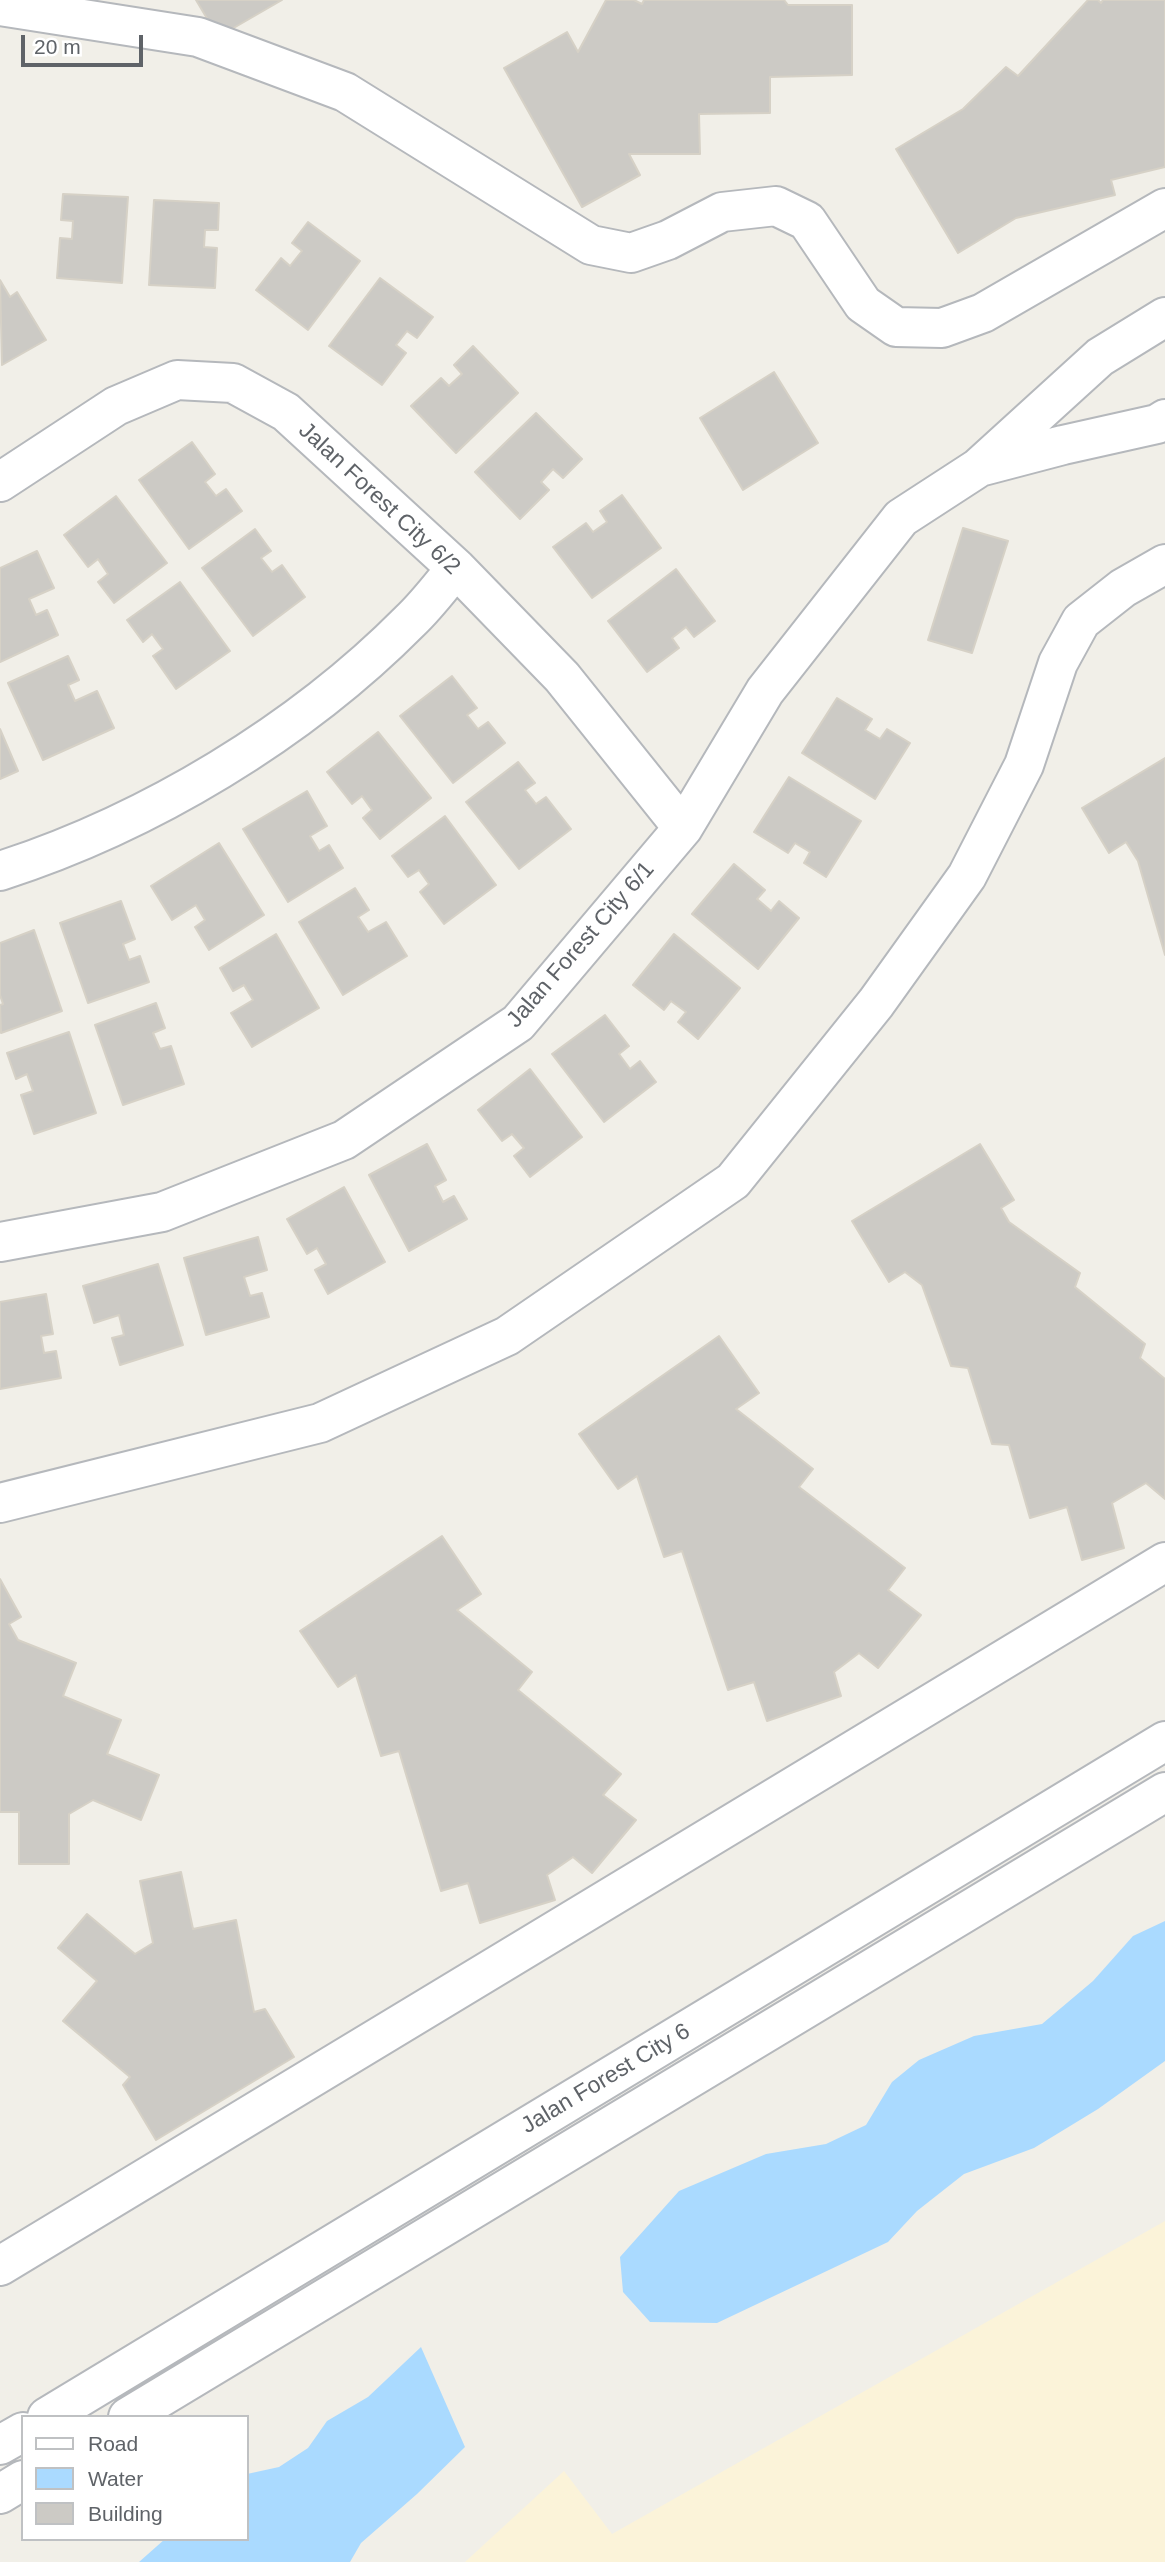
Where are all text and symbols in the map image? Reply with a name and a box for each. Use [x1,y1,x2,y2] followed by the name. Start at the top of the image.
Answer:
[24,21,147,65] scale bar
[34,35,81,58] text: 20 m
[292,417,466,581] street label: Jalan Forest City 6/2
[501,856,661,1034] street label: Jalan Forest City 6/1
[517,2018,695,2140] street label: Jalan Forest City 6
[21,2415,248,2541] legend
[88,2432,138,2455] text: Road
[88,2467,143,2490] text: Water
[88,2502,163,2525] text: Building

